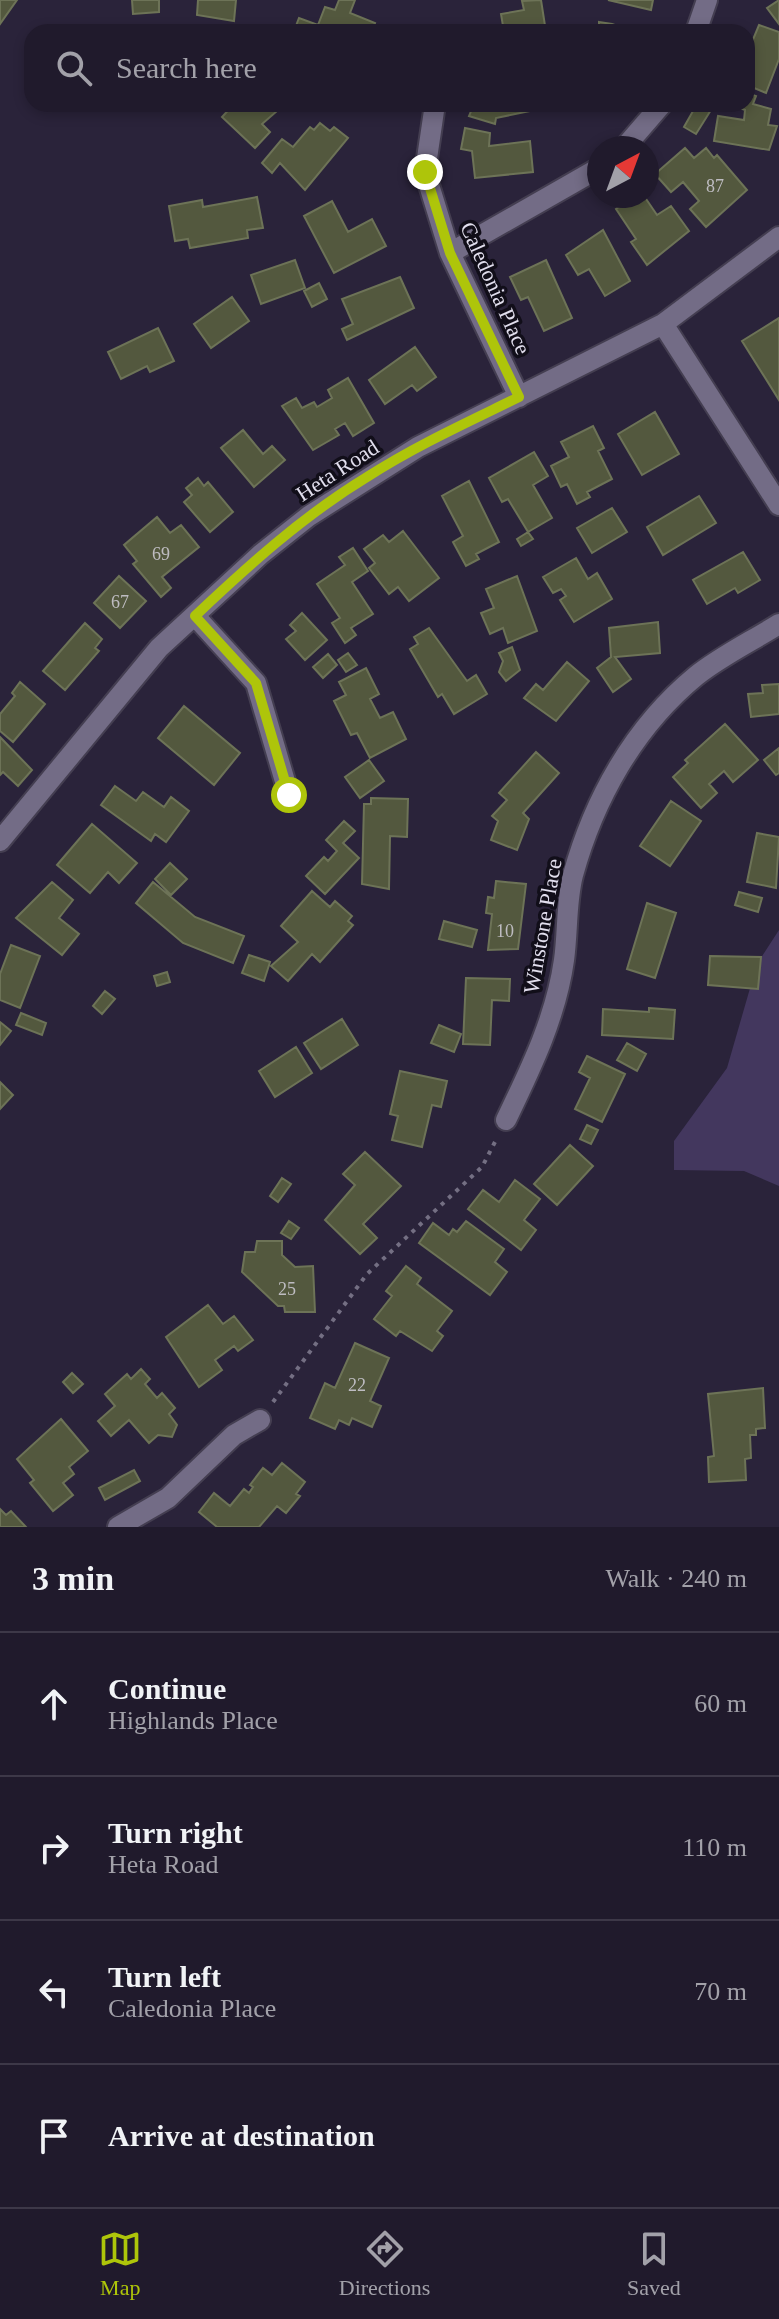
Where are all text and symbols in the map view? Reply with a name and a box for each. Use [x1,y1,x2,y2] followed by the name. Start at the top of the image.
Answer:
[24,24,755,112] search box
[52,46,96,90] icon: search
[116,51,257,84] text: Search here
[587,136,659,208] north arrow
[407,154,443,190] route end
[706,176,724,196] house number: 87
[455,218,536,358] street label: Caledonia Place
[291,434,383,506] street label: Heta Road
[152,544,170,564] house number: 69
[111,592,129,612] house number: 67
[271,777,307,813] route start
[518,857,567,996] street label: Winstone Place
[496,921,514,941] house number: 10
[278,1279,296,1299] house number: 25
[348,1375,366,1395] house number: 22
[32,1560,114,1597] text: 3 min
[605,1564,747,1593] text: Walk · 240 m
[108,1672,226,1705] text: Continue
[32,1682,76,1726] icon: ahead
[694,1689,747,1718] text: 60 m
[108,1706,278,1735] text: Highlands Place
[108,1816,243,1849] text: Turn right
[32,1826,76,1870] icon: right
[682,1833,747,1862] text: 110 m
[108,1850,218,1879] text: Heta Road
[108,1960,221,1993] text: Turn left
[32,1970,76,2014] icon: left
[694,1977,747,2006] text: 70 m
[108,1994,276,2023] text: Caledonia Place
[32,2114,76,2158] icon: arrive
[108,2119,375,2152] text: Arrive at destination
[98,2227,142,2301] tab: Map
[339,2227,430,2301] tab: Directions
[627,2227,681,2301] tab: Saved

